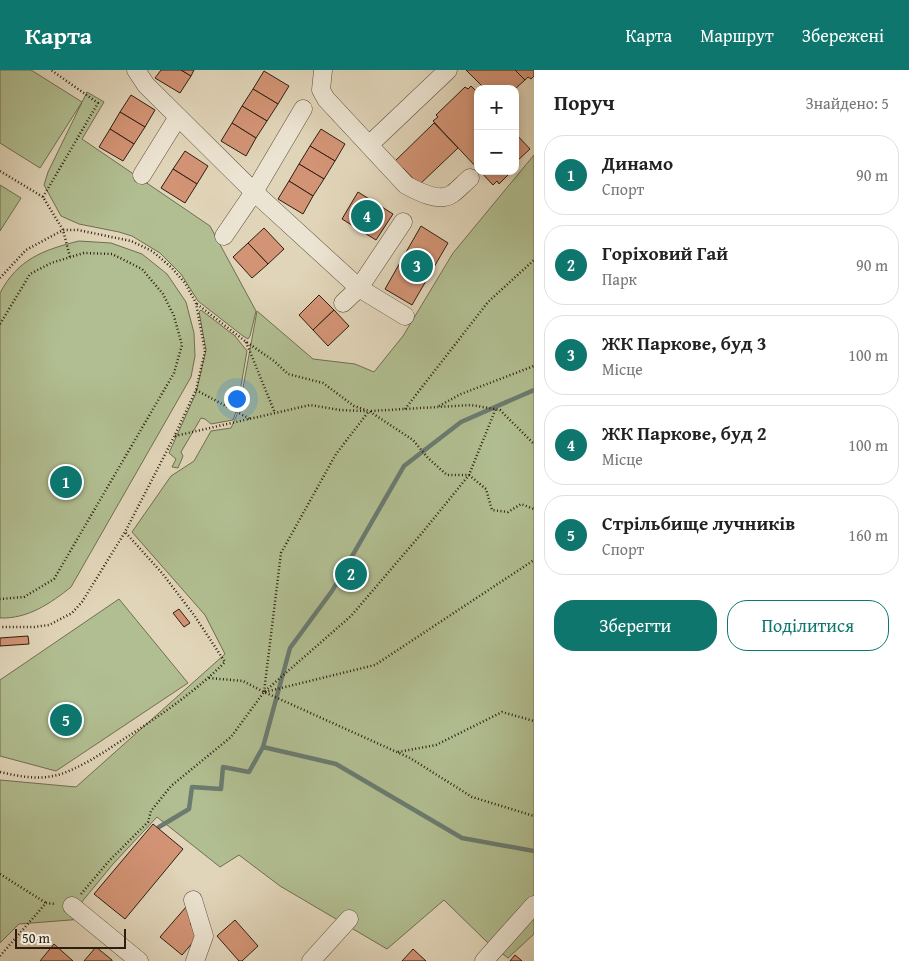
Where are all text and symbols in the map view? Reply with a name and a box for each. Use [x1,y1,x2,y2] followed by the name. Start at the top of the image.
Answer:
[25,18,92,53] text: Карта
[626,22,672,49] text: Карта
[700,22,774,49] text: Маршрут
[802,22,884,49] text: Збережені
[474,85,519,175] map controls
[474,85,519,130] button: +
[554,87,615,118] text: Поруч
[806,91,889,115] text: Знайдено: 5
[474,130,519,175] button: −
[602,149,673,177] text: Динамо
[567,163,575,187] text: 1
[856,163,888,187] text: 90 m
[602,177,644,201] text: Спорт
[351,197,383,235] pin: 4
[602,239,728,267] text: Горіховий Гай
[401,247,433,285] pin: 3
[567,253,575,277] text: 2
[856,253,888,277] text: 90 m
[602,267,637,291] text: Парк
[602,329,767,357] text: ЖК Паркове, буд 3
[567,343,575,367] text: 3
[848,343,888,367] text: 100 m
[602,357,643,381] text: Місце
[224,386,250,412] your location
[602,419,767,447] text: ЖК Паркове, буд 2
[567,433,575,457] text: 4
[848,433,888,457] text: 100 m
[602,447,643,471] text: Місце
[50,463,82,501] pin: 1
[602,509,795,537] text: Стрільбище лучників
[567,523,575,547] text: 5
[848,523,888,547] text: 160 m
[602,537,644,561] text: Спорт
[335,555,367,593] pin: 2
[554,600,717,651] button: Зберегти
[727,600,889,651] button: Поділитися
[50,701,82,739] pin: 5
[15,926,126,949] scale bar
[22,928,50,948] text: 50 m

